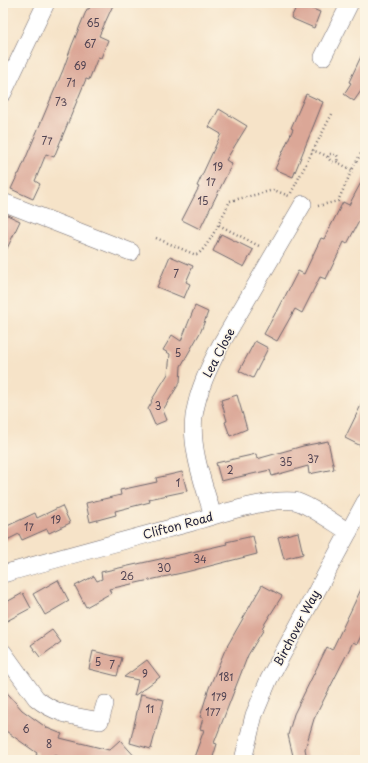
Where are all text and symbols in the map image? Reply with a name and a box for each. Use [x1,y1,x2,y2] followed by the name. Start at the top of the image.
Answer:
[86,15,100,30] house number: 65
[84,36,96,51] house number: 67
[74,58,86,73] house number: 69
[66,75,76,90] house number: 71
[55,94,67,109] house number: 73
[41,133,53,148] house number: 77
[213,159,223,174] house number: 19
[206,174,217,189] house number: 17
[198,193,208,208] house number: 15
[173,266,179,281] house number: 7
[198,325,239,380] street label: Lea Close
[175,345,181,360] house number: 5
[155,398,161,413] house number: 3
[307,451,320,466] house number: 37
[280,454,292,469] house number: 35
[226,462,234,477] house number: 2
[176,475,180,490] house number: 1
[141,507,215,543] street label: Clifton Road
[51,512,61,527] house number: 19
[24,519,35,534] house number: 17
[193,551,207,566] house number: 34
[157,560,171,575] house number: 30
[120,568,134,583] house number: 26
[268,586,324,669] street label: Birchover Way
[95,654,101,669] house number: 5
[109,657,115,672] house number: 7
[142,666,148,681] house number: 9
[219,669,233,684] house number: 181
[211,689,227,704] house number: 179
[146,701,154,716] house number: 11
[205,704,221,719] house number: 177
[22,721,30,736] house number: 6
[46,736,52,751] house number: 8

